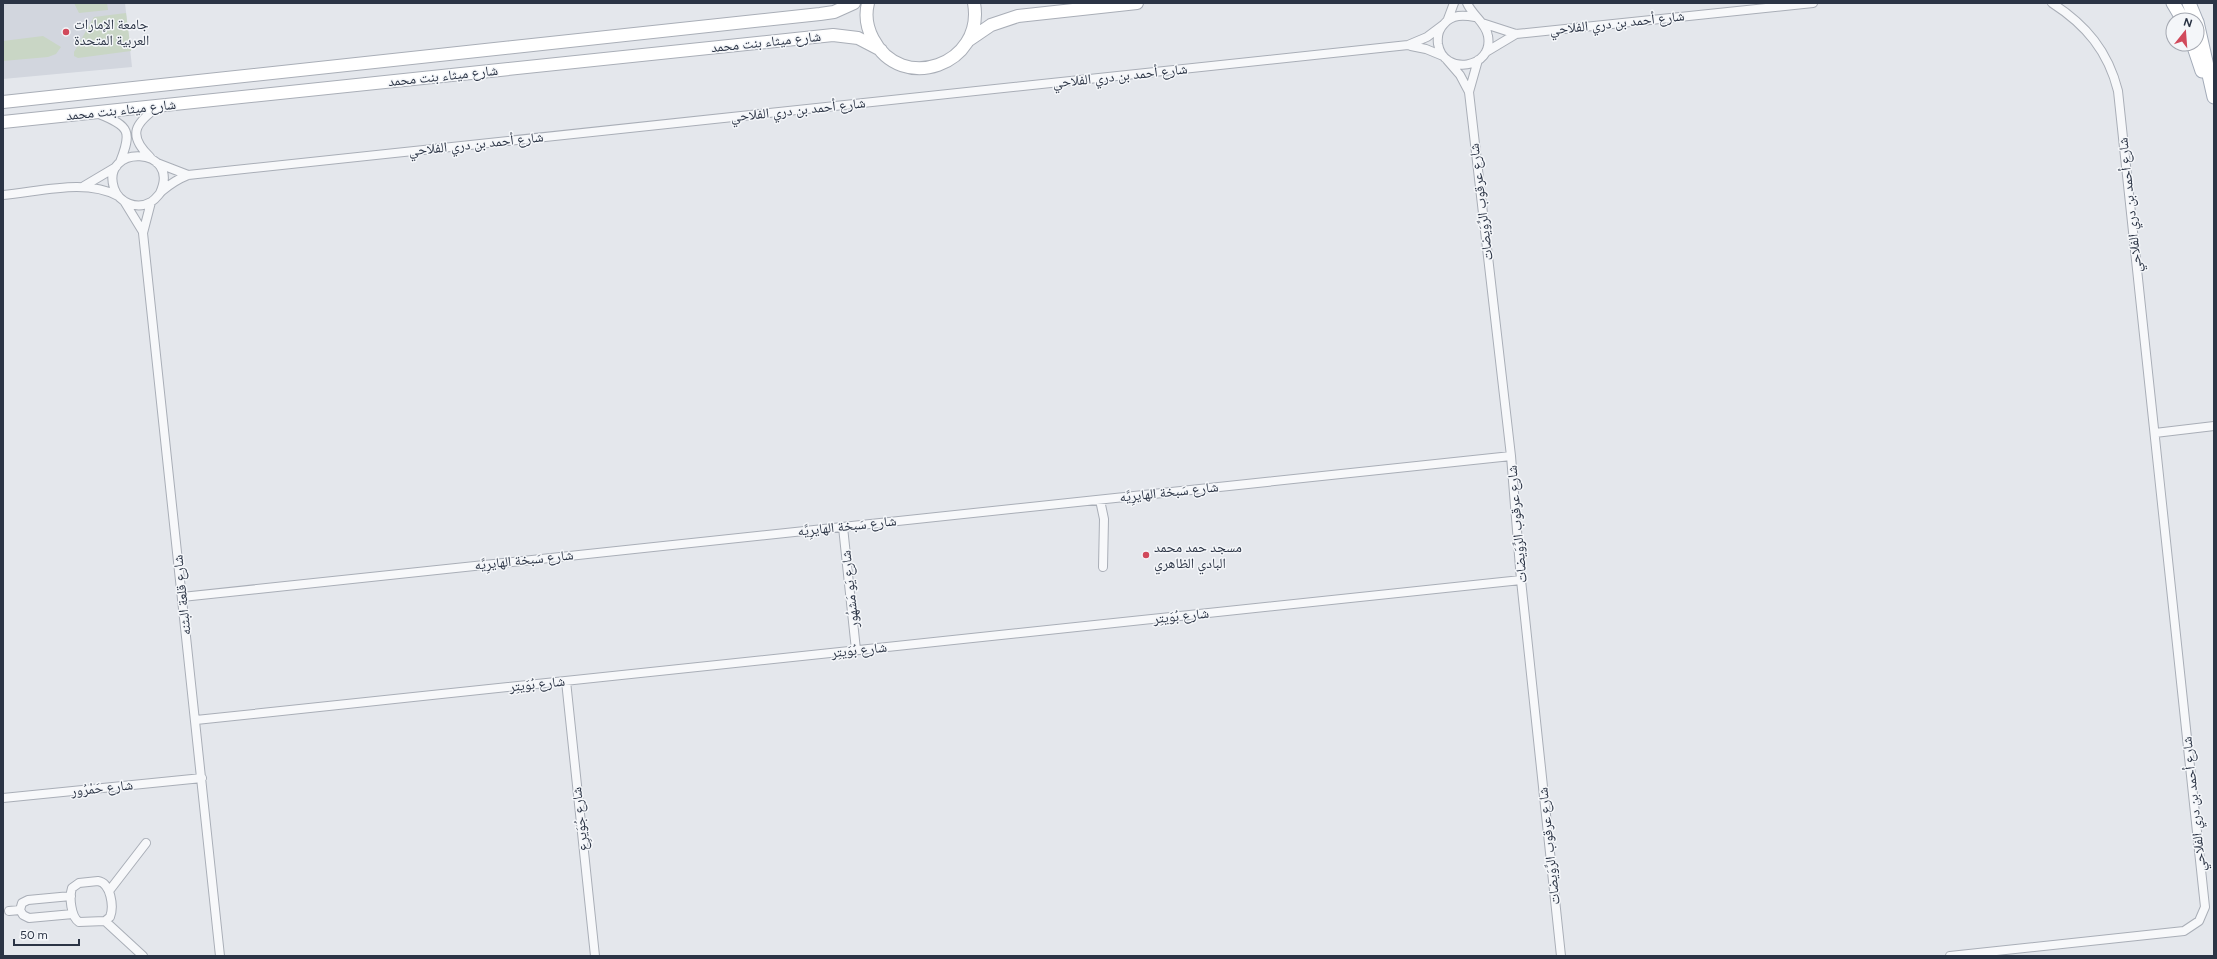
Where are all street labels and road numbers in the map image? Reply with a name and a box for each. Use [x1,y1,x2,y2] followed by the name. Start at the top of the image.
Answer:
[1549,7,1686,41] street label: شارع أحمد بن دري الفلاحي
[710,28,822,57] street label: شارع ميثاء بنت محمد
[1052,60,1189,94] street label: شارع أحمد بن دري الفلاحي
[387,62,499,91] street label: شارع ميثاء بنت محمد
[730,94,867,128] street label: شارع أحمد بن دري الفلاحي
[65,96,177,125] street label: شارع ميثاء بنت محمد
[408,128,545,162] street label: شارع أحمد بن دري الفلاحي
[2114,136,2148,273] street label: شارع أحمد بن دري الفلاحي
[1465,142,1498,262] street label: شارع عرقوب الرِّوَيضات
[1503,464,1532,584] street label: شارع عرقوب الرِّوَيضات
[1119,478,1219,508] street label: شارع سَبخة الهايرِيَّه
[797,512,897,542] street label: شارع سَبخة الهايرِيَّه
[474,546,574,576] street label: شارع سَبخة الهايرِيَّه
[837,549,864,630] street label: شارع يَو مَشهُور
[169,554,196,636] street label: شارع قلعة البثنه
[1151,605,1210,628] street label: شارع بُوَيتِر
[829,639,888,662] street label: شارع بُوَيتِر
[507,673,566,696] street label: شارع بُوَيتِر
[2178,735,2212,872] street label: شارع أحمد بن دري الفلاحي
[69,776,134,801] street label: شارع حَمْرُور
[568,786,594,852] street label: شارع جُوَيرِع
[1534,786,1565,906] street label: شارع عرقوب الرِّوَيضات

